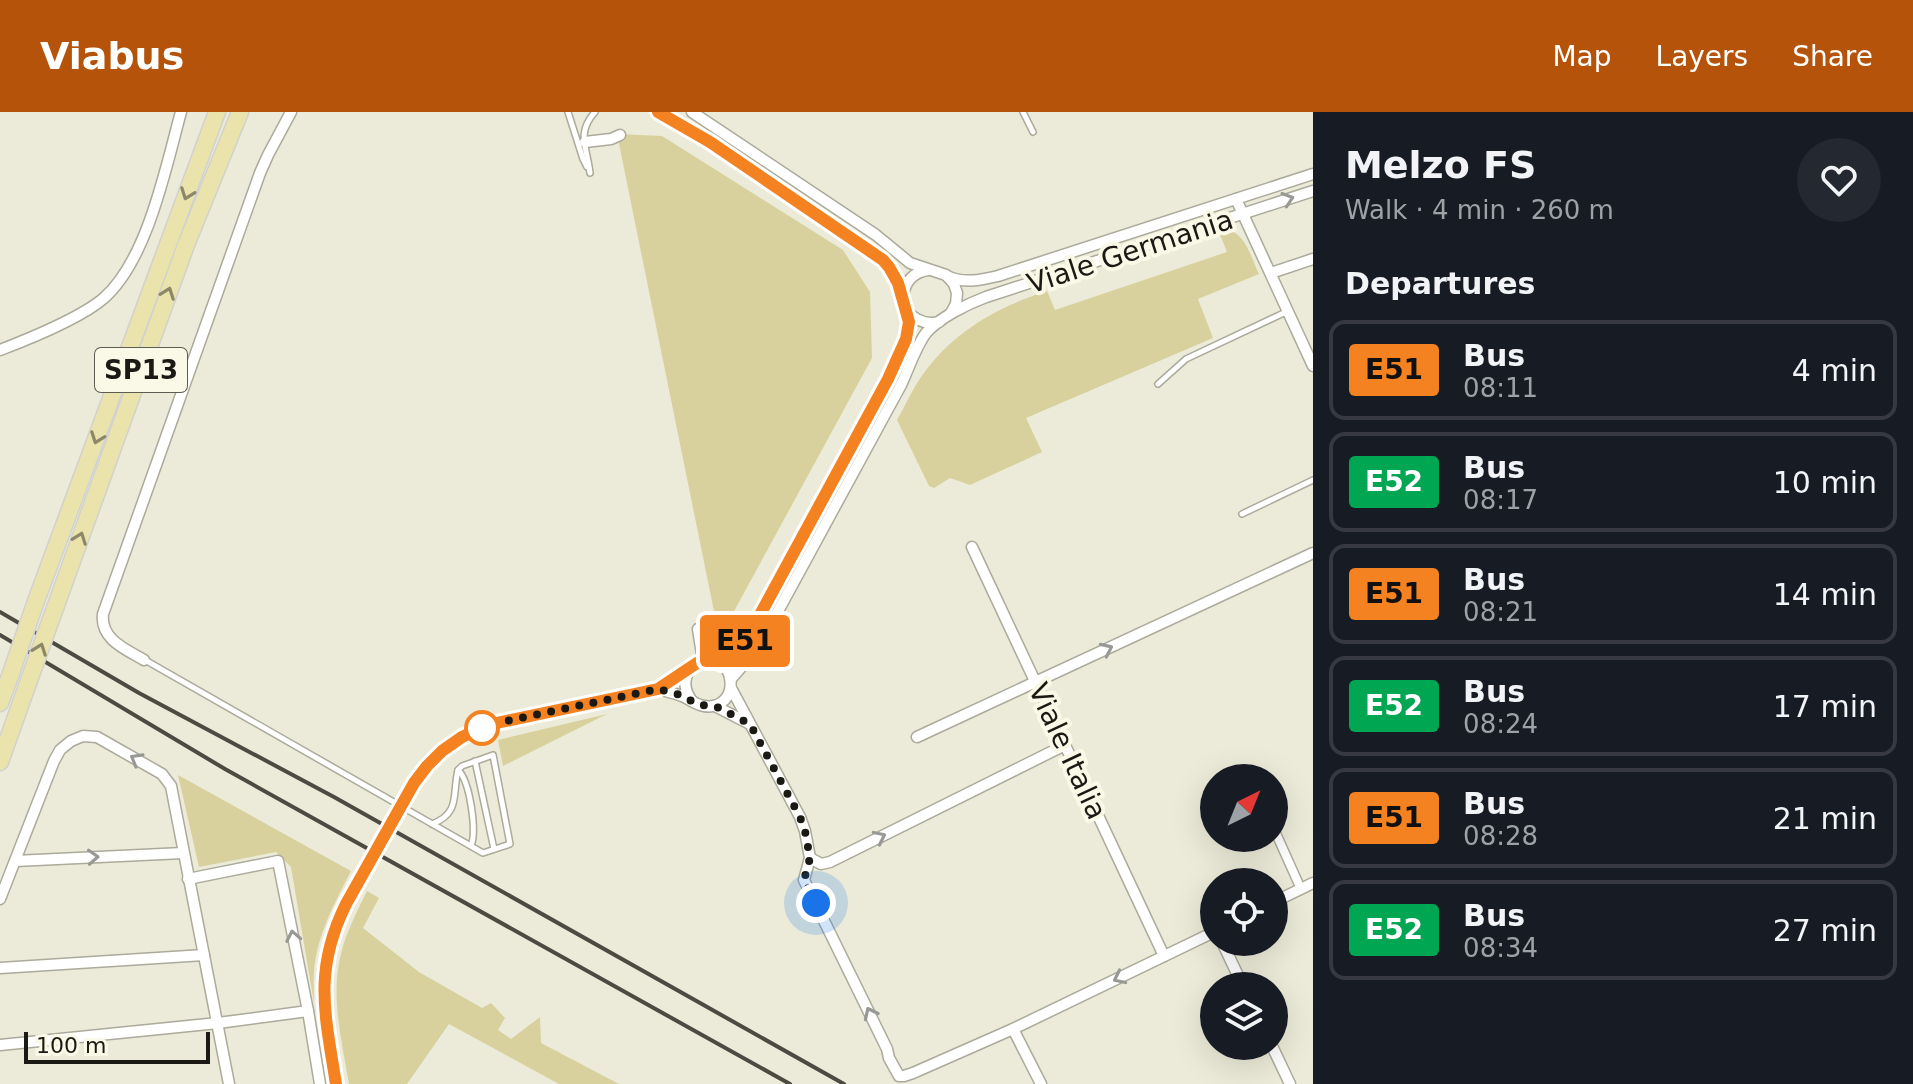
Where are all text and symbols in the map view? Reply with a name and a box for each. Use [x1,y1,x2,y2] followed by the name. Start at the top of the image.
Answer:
[40,34,184,78] text: Viabus
[1552,40,1612,73] text: Map
[1656,40,1748,73] text: Layers
[1792,40,1873,73] text: Share
[1797,138,1881,222] button: heart
[1345,143,1536,187] text: Melzo FS
[180,186,197,200] one-way arrow
[1280,193,1294,209] one-way arrow
[1345,195,1614,225] text: Walk · 4 min · 260 m
[1023,203,1237,300] street label: Viale Germania
[1345,266,1535,301] text: Departures
[159,287,175,301] one-way arrow
[1463,338,1525,373] text: Bus
[95,348,187,392] road number: SP13
[1365,353,1423,386] text: E51
[1792,353,1877,388] text: 4 min
[1463,373,1538,403] text: 08:11
[90,430,107,444] one-way arrow
[1463,450,1525,485] text: Bus
[1365,465,1423,498] text: E52
[1773,465,1877,500] text: 10 min
[1463,485,1538,515] text: 08:17
[71,532,87,546] one-way arrow
[1463,562,1525,597] text: Bus
[1365,577,1423,610] text: E51
[1773,577,1877,612] text: 14 min
[1463,597,1538,627] text: 08:21
[699,615,791,667] line badge: E51
[716,624,774,657] text: E51
[30,643,47,657] one-way arrow
[1098,643,1113,659] one-way arrow
[1463,674,1525,709] text: Bus
[1022,678,1113,825] street label: Viale Italia
[1365,689,1423,722] text: E52
[1773,689,1877,724] text: 17 min
[1463,709,1538,739] text: 08:24
[465,711,499,745] unlabelled marker
[130,753,145,769] one-way arrow
[1200,764,1288,852] north arrow
[1200,764,1288,1060] map controls
[1463,786,1525,821] text: Bus
[1365,801,1423,834] text: E51
[1773,801,1877,836] text: 21 min
[1463,821,1538,851] text: 08:28
[871,831,886,847] one-way arrow
[87,849,100,866] one-way arrow
[1200,868,1288,956] button: locate
[796,883,836,923] your location
[1463,898,1525,933] text: Bus
[1365,913,1423,946] text: E52
[1773,913,1877,948] text: 27 min
[285,930,302,943] one-way arrow
[1463,933,1538,963] text: 08:34
[1112,968,1127,984] one-way arrow
[1200,972,1288,1060] button: layers
[864,1006,880,1021] one-way arrow
[24,1028,210,1064] scale bar
[36,1033,106,1058] text: 100 m

